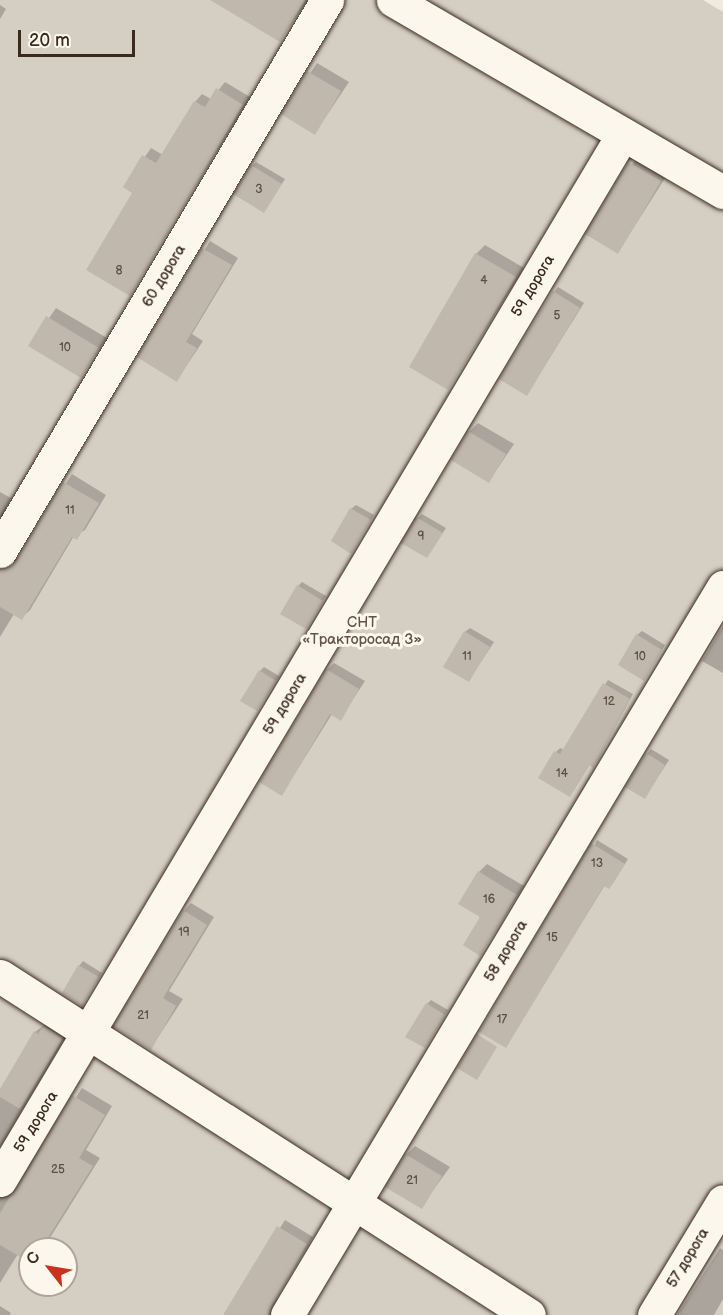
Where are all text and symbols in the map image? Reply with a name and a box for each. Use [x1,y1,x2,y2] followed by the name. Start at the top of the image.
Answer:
[21,18,138,56] scale bar
[29,30,70,51] text: 20 m
[255,183,263,197] house number: 3
[138,242,190,310] street label: 60 дорога
[508,252,558,320] street label: 59 дорога
[116,264,122,278] house number: 8
[480,274,488,288] house number: 4
[554,309,560,323] house number: 5
[59,341,71,355] house number: 10
[65,504,75,518] house number: 11
[418,530,424,544] house number: 9
[302,613,422,648] park label: СНТ «Тракторосад 3»
[462,650,472,664] house number: 11
[634,650,646,664] house number: 10
[260,670,310,738] street label: 59 дорога
[603,695,615,709] house number: 12
[556,767,568,781] house number: 14
[591,857,603,871] house number: 13
[483,893,495,907] house number: 16
[481,917,531,985] street label: 58 дорога
[178,926,190,940] house number: 19
[546,931,558,945] house number: 15
[137,1009,149,1023] house number: 21
[497,1013,507,1027] house number: 17
[10,1088,62,1156] street label: 59 дорога
[51,1163,65,1177] house number: 25
[406,1174,418,1188] house number: 21
[663,1224,713,1292] street label: 57 дорога
[18,1237,78,1297] north arrow
[23,1249,45,1268] text: С

